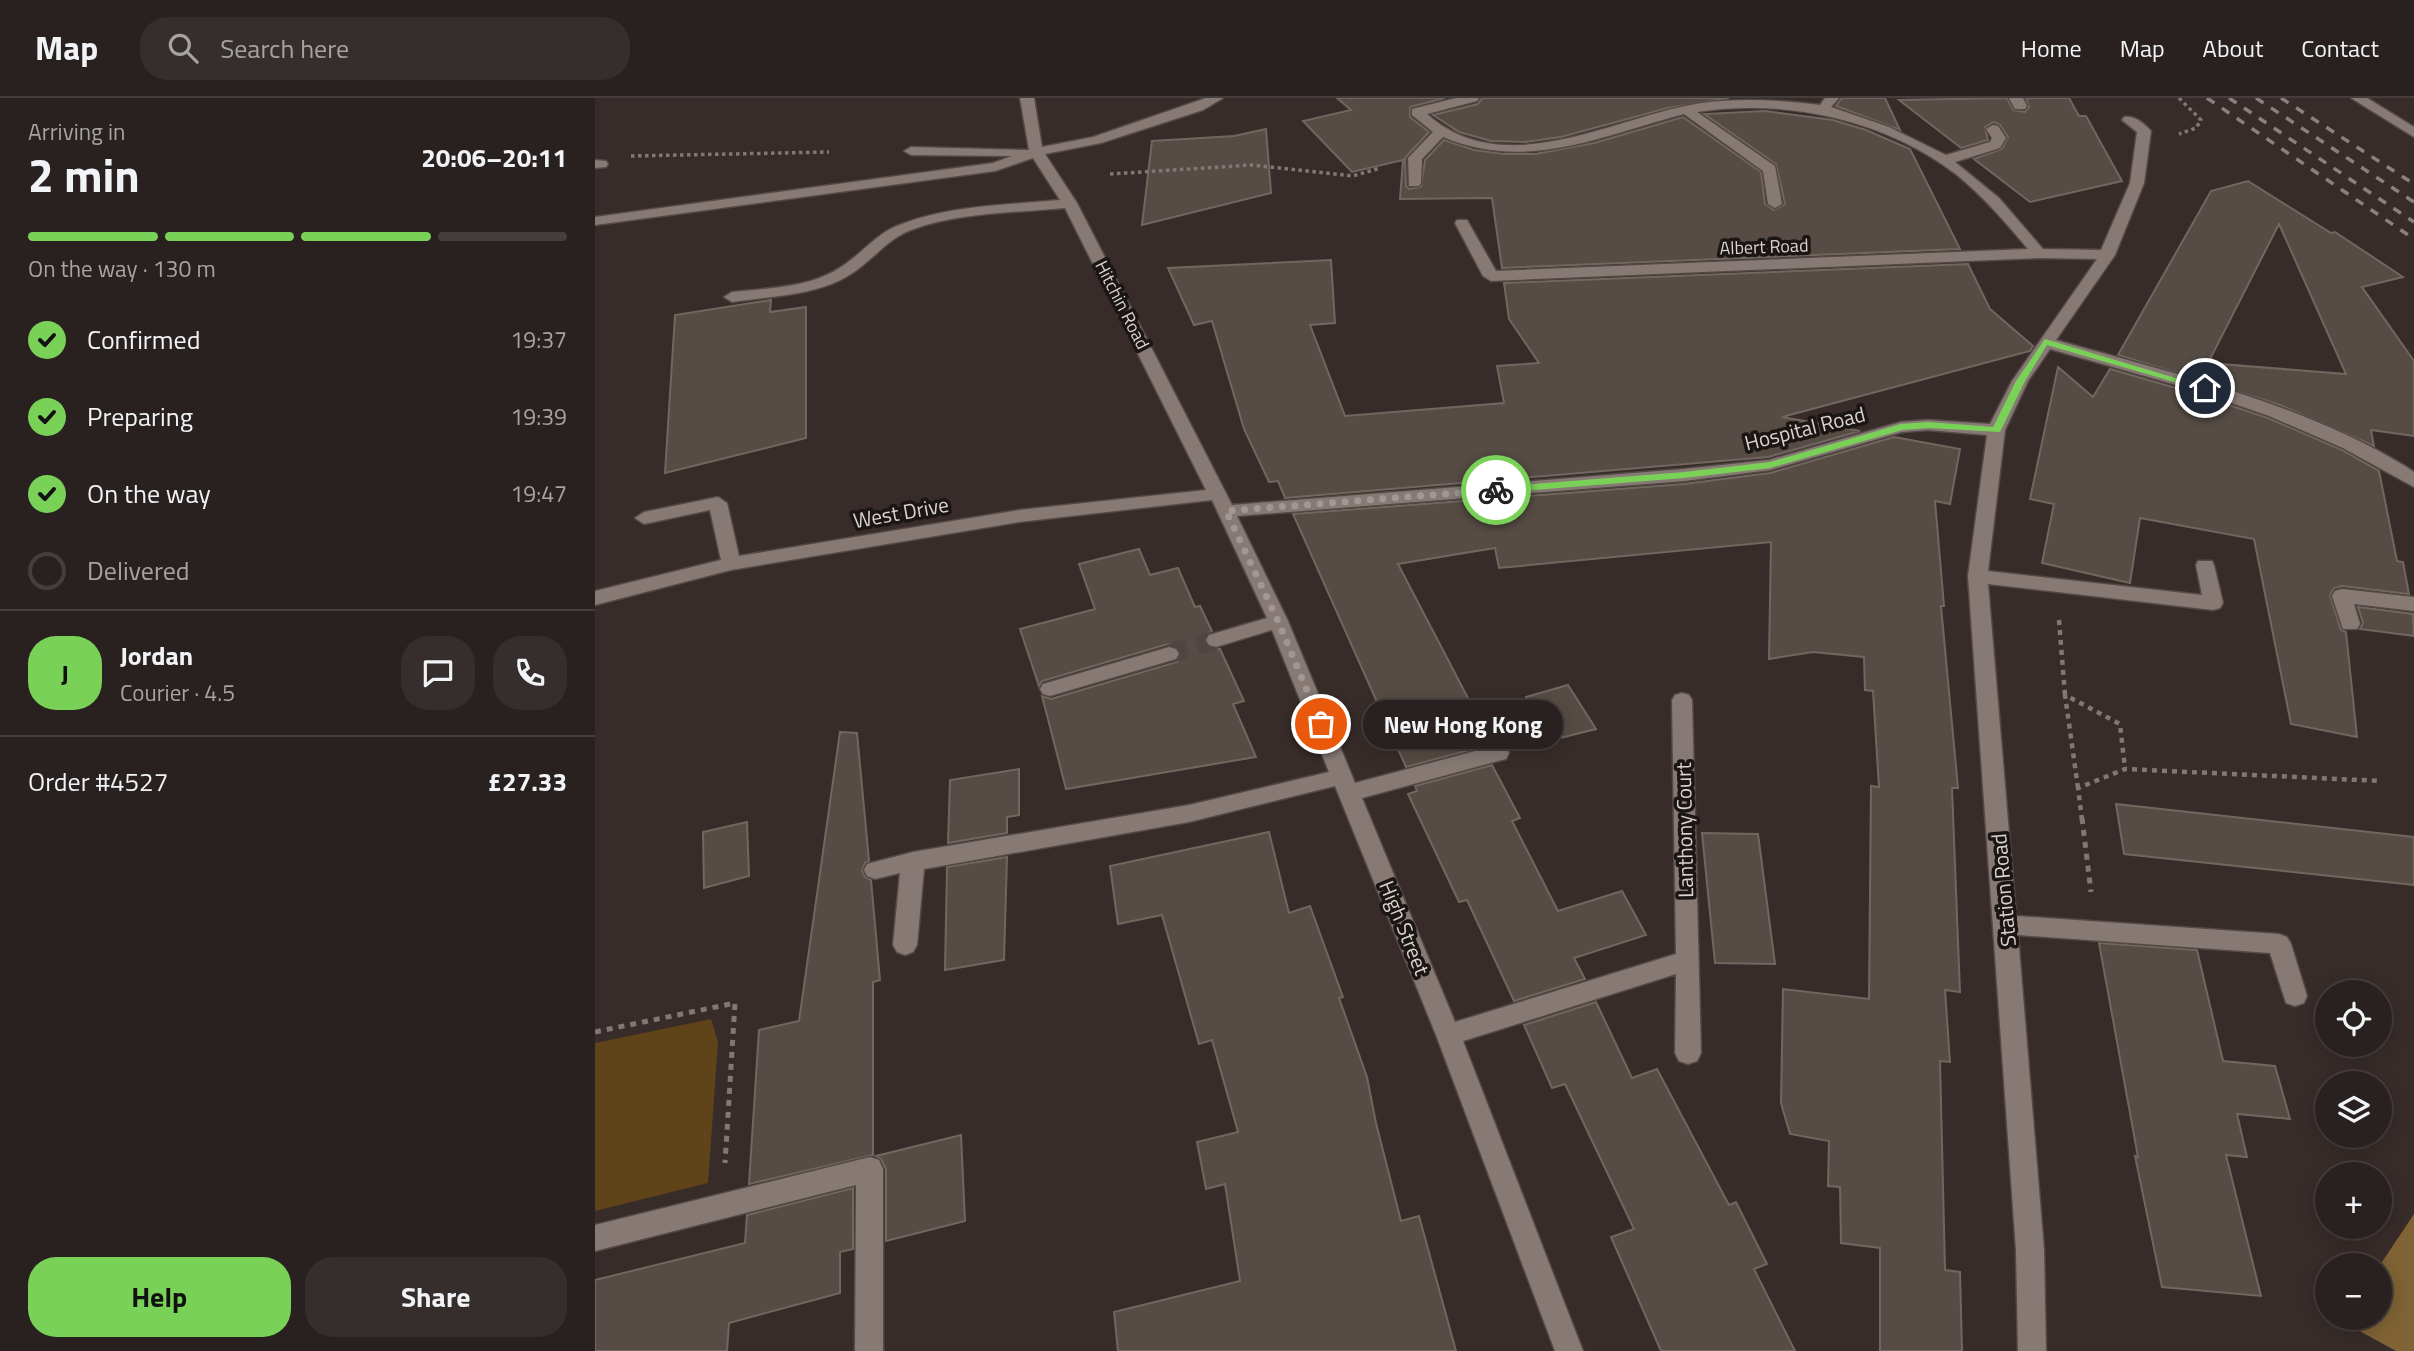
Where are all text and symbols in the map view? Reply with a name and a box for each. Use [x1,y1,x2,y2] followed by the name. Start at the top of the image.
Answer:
[140,17,630,80] search box
[35,23,98,73] text: Map
[164,29,202,67] icon: search
[220,29,349,68] text: Search here
[2021,30,2082,66] text: Home
[2120,30,2165,66] text: Map
[2203,30,2263,66] text: About
[2301,30,2379,66] text: Contact
[28,114,125,149] text: Arriving in
[421,138,567,177] text: 20:06–20:11
[28,140,140,210] text: 2 min
[1719,231,1809,262] street label: Albert Road
[28,251,216,286] text: On the way · 130 m
[1089,256,1156,354] street label: Hitchin Road
[87,320,201,359] text: Confirmed
[28,321,66,359] icon: check
[510,322,567,357] text: 19:37
[2175,358,2235,418] pin
[2186,369,2224,407] icon: home
[87,397,193,436] text: Preparing
[28,398,66,436] icon: check
[1741,398,1869,458] street label: Hospital Road
[510,399,567,434] text: 19:39
[1461,455,1531,525] courier
[1477,471,1515,509] icon: bike
[87,474,211,513] text: On the way
[28,475,66,513] icon: check
[510,476,567,511] text: 19:47
[851,488,951,536] street label: West Drive
[87,551,190,590] text: Delivered
[120,636,193,675] text: Jordan
[401,636,475,710] button: chat
[493,636,567,710] button: phone
[61,654,69,693] text: J
[120,675,235,710] text: Courier · 4.5
[1291,694,1351,754] pin
[1363,700,1563,748] callout: New Hong Kong
[1302,705,1340,743] icon: bag
[1384,707,1542,742] text: New Hong Kong
[1667,761,1701,898] street label: Lanthony Court
[28,762,168,801] text: Order #4527
[488,762,567,801] text: £27.33
[1982,832,2024,948] street label: Station Road
[1371,875,1439,980] street label: High Street
[2315,980,2392,1330] map controls
[2315,980,2392,1057] button: locate
[2315,1071,2392,1148] button: layers
[2315,1162,2392,1239] button: +
[2315,1253,2392,1330] button: −
[28,1257,291,1337] button: Help
[305,1257,567,1337] button: Share

